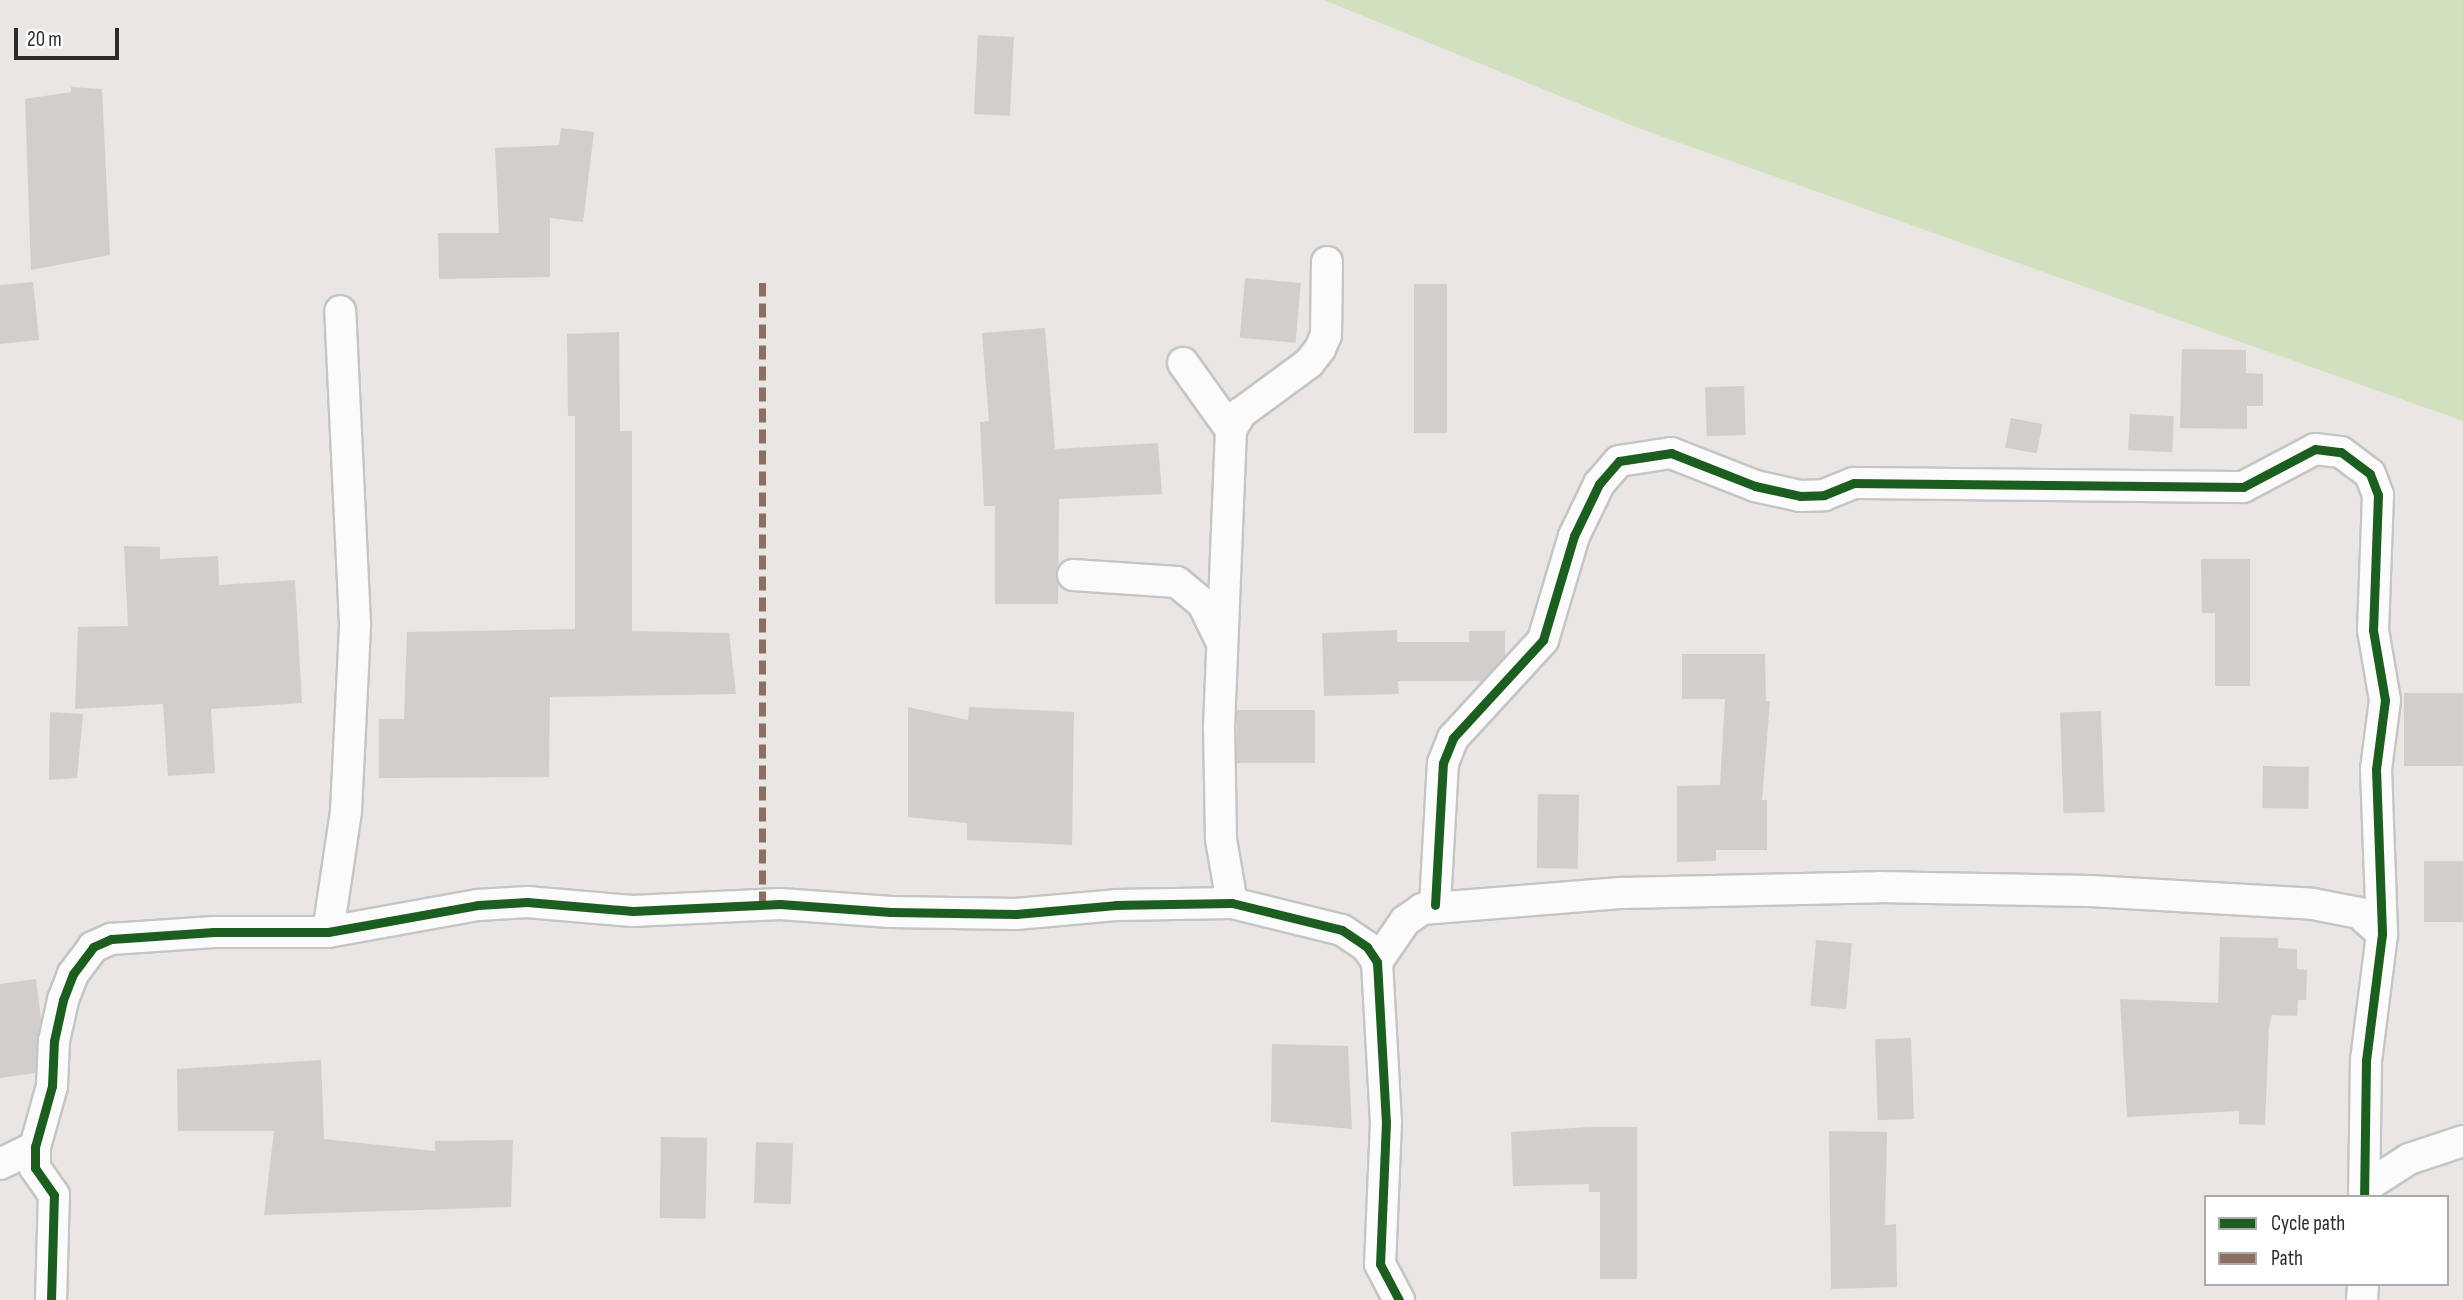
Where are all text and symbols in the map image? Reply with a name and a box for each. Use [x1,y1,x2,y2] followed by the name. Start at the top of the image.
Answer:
[18,14,122,58] scale bar
[27,27,62,52] text: 20 m
[2204,1195,2449,1286] legend
[2271,1211,2345,1236] text: Cycle path
[2271,1246,2303,1271] text: Path

